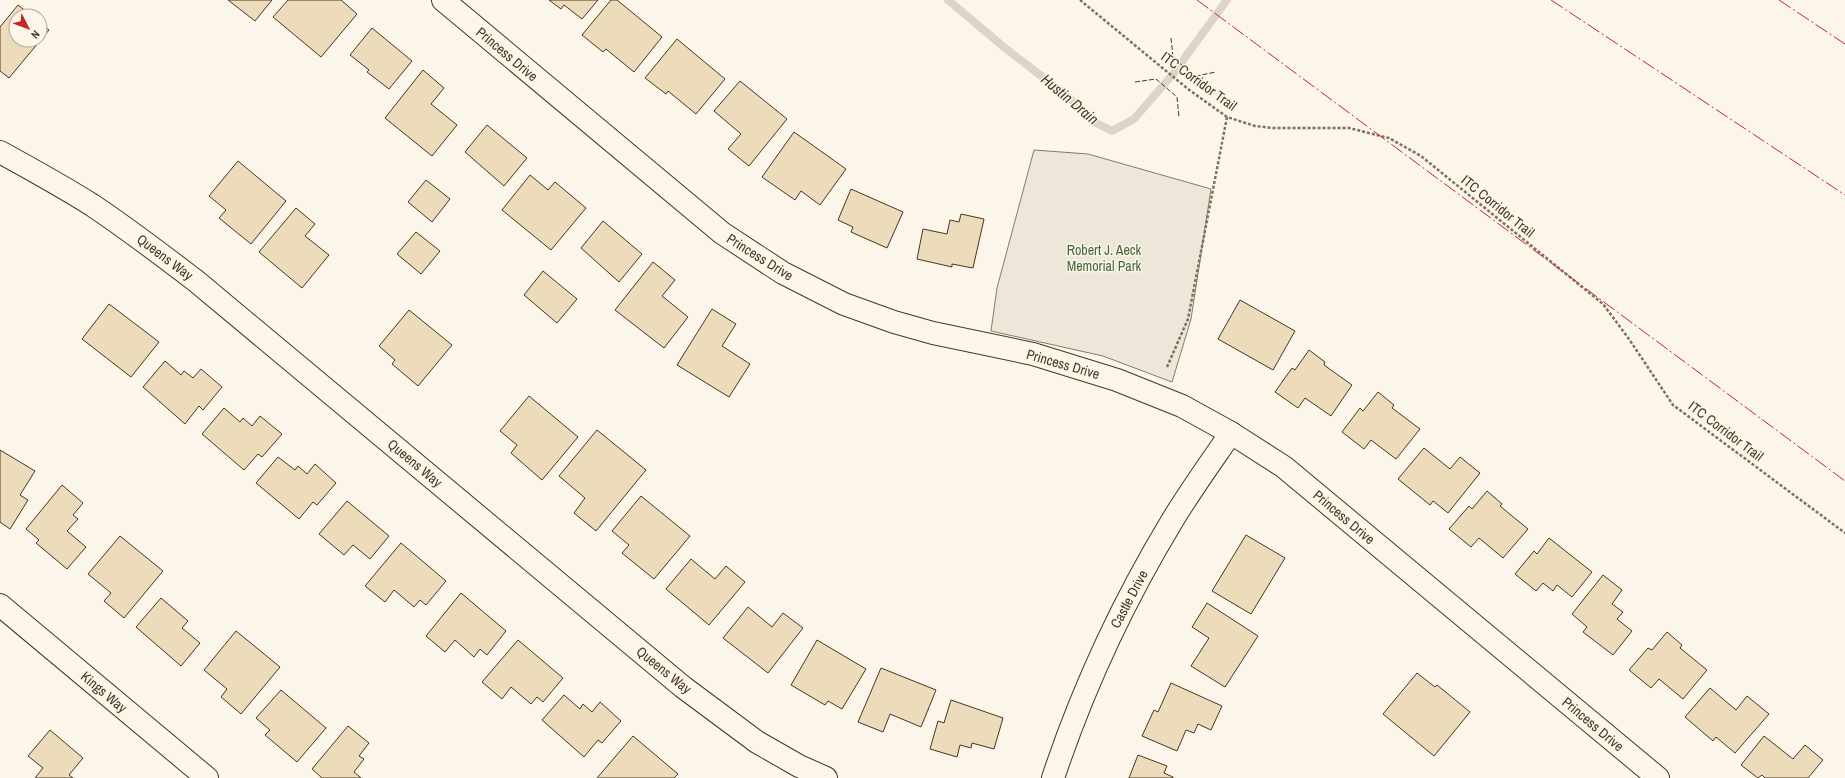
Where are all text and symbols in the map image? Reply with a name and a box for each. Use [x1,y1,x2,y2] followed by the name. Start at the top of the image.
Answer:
[8,8,48,48] north arrow
[472,23,542,85] street label: Princess Drive
[28,28,43,42] text: N
[1158,47,1240,115] street label: ITC Corridor Trail
[1037,69,1103,129] water label: Hustin Drain
[1458,171,1538,241] street label: ITC Corridor Trail
[723,229,797,285] street label: Princess Drive
[133,230,197,284] street label: Queens Way
[1067,241,1142,275] park label: Robert J. Aeck Memorial Park
[1024,345,1102,383] street label: Princess Drive
[1685,397,1767,465] street label: ITC Corridor Trail
[384,435,446,491] street label: Queens Way
[1309,486,1379,548] street label: Princess Drive
[1106,567,1152,631] street label: Castle Drive
[633,642,695,698] street label: Queens Way
[77,667,131,717] street label: Kings Way
[1558,693,1628,755] street label: Princess Drive

